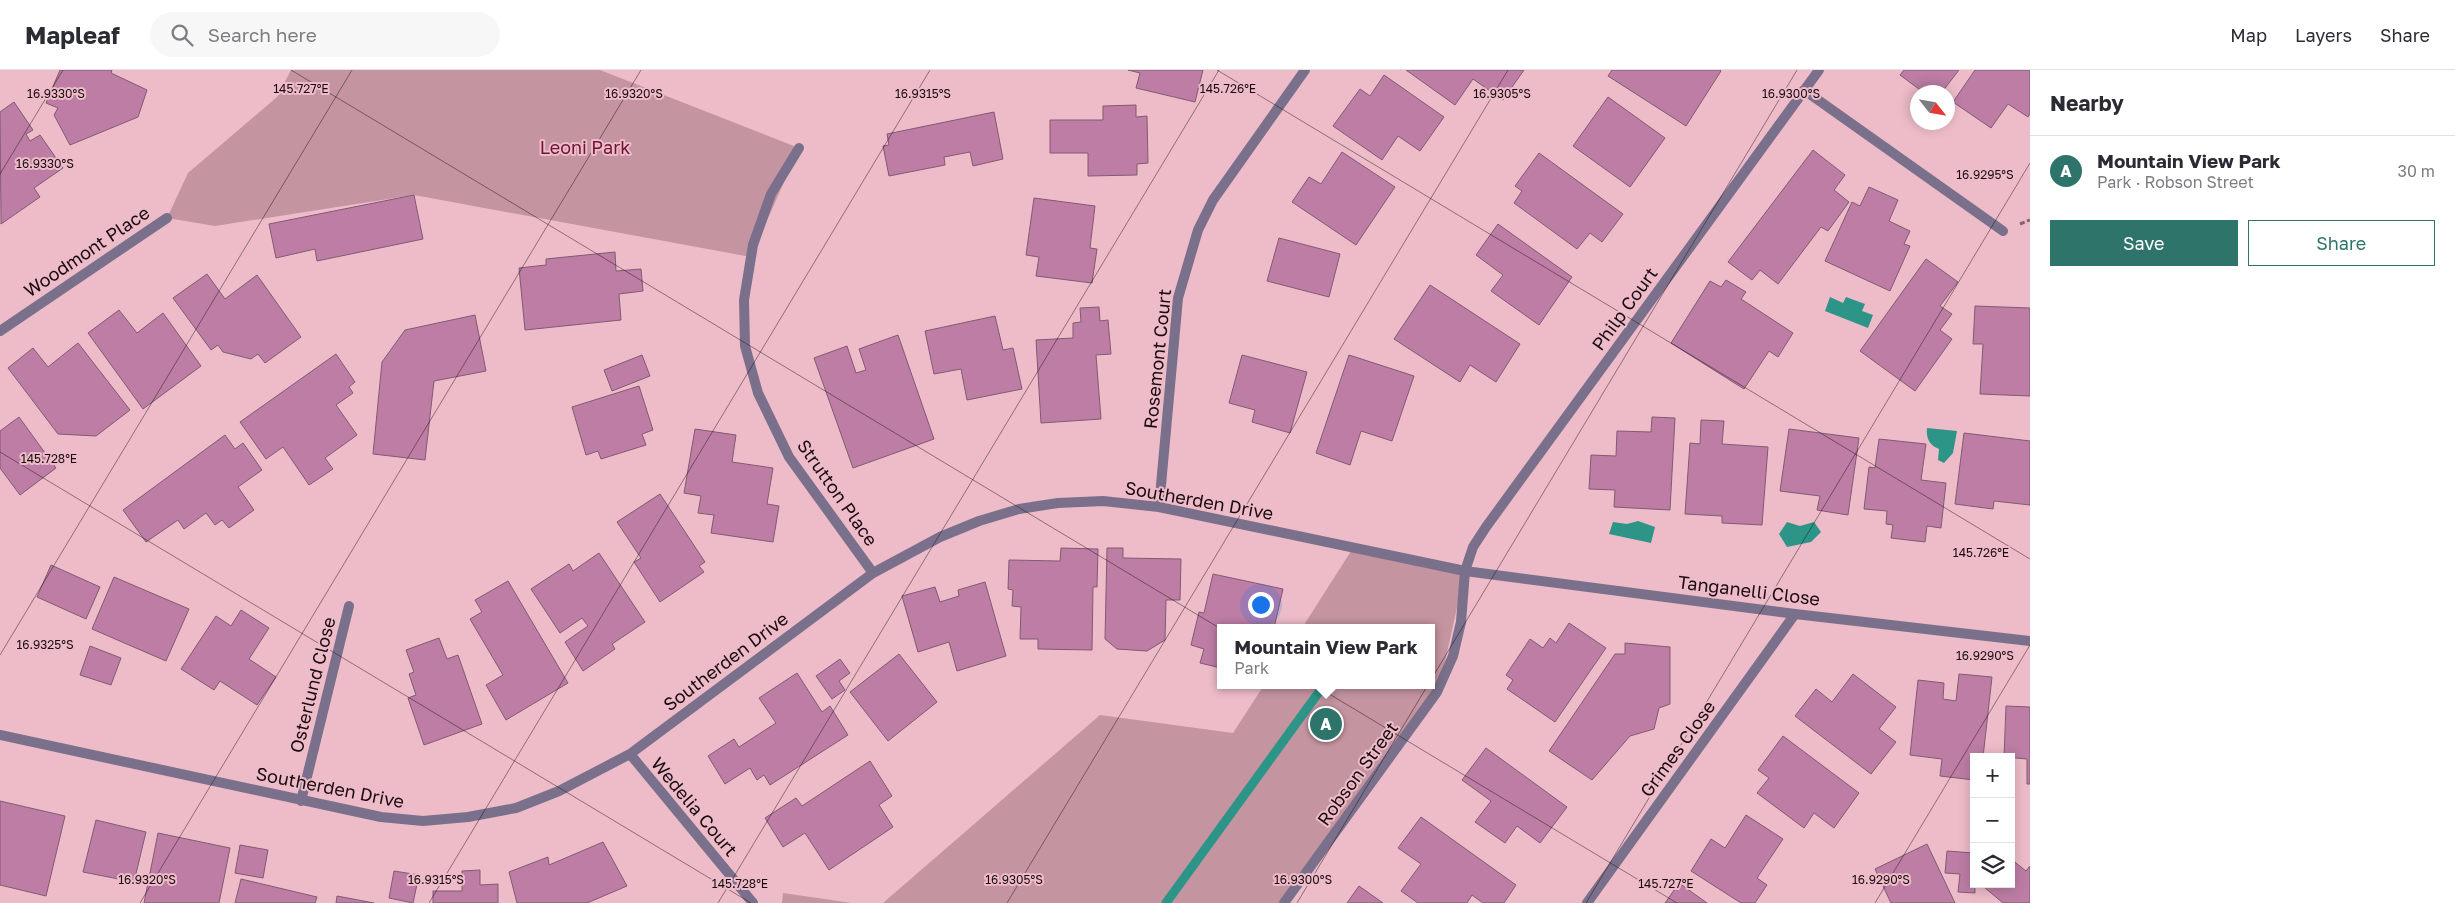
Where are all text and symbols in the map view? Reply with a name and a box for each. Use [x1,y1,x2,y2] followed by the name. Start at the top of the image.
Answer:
[150,12,500,57] search box
[25,20,120,49] text: Mapleaf
[168,21,196,49] icon: search
[208,23,317,46] text: Search here
[2230,24,2267,46] text: Map
[2295,24,2352,46] text: Layers
[2380,24,2430,46] text: Share
[273,81,329,96] text: 145.727°E
[1200,81,1256,96] text: 145.726°E
[1910,85,1955,130] north arrow
[27,86,85,101] text: 16.9330°S
[605,86,663,101] text: 16.9320°S
[895,86,951,101] text: 16.9315°S
[1473,86,1531,101] text: 16.9305°S
[1762,86,1820,101] text: 16.9300°S
[2050,90,2124,116] text: Nearby
[540,136,630,158] park label: Leoni Park
[2097,149,2280,172] text: Mountain View Park
[16,156,74,171] text: 16.9330°S
[2060,161,2072,181] text: A
[2398,161,2435,181] text: 30 m
[1956,167,2014,182] text: 16.9295°S
[2097,172,2254,192] text: Park · Robson Street
[20,201,153,301] street label: Woodmont Place
[2050,220,2238,266] button: Save
[2248,220,2435,266] button: Share
[1587,262,1662,354] street label: Philp Court
[1139,288,1175,430] street label: Rosemont Court
[793,435,883,550] street label: Strutton Place
[21,451,77,466] text: 145.728°E
[1123,476,1275,524] street label: Southerden Drive
[1953,545,2009,560] text: 145.726°E
[1677,570,1821,610] street label: Tanganelli Close
[1248,592,1274,618] your location
[659,607,792,715] street label: Southerden Drive
[284,614,340,755] street label: Osterlund Close
[1217,624,1435,689] popup
[1234,635,1418,658] text: Mountain View Park
[16,637,74,652] text: 16.9325°S
[1956,648,2014,663] text: 16.9290°S
[1234,658,1269,678] text: Park
[1635,696,1719,801] street label: Grimes Close
[1310,705,1342,743] pin: A
[1312,717,1402,830] street label: Robson Street
[647,752,742,860] street label: Wedelia Court
[1970,753,2015,888] map controls
[1970,753,2015,798] button: +
[254,762,406,812] street label: Southerden Drive
[1970,798,2015,843] button: −
[1970,843,2015,888] button: layers
[118,872,176,887] text: 16.9320°S
[408,872,464,887] text: 16.9315°S
[985,872,1043,887] text: 16.9305°S
[1274,872,1332,887] text: 16.9300°S
[1852,872,1910,887] text: 16.9290°S
[712,876,768,891] text: 145.728°E
[1638,876,1694,891] text: 145.727°E

